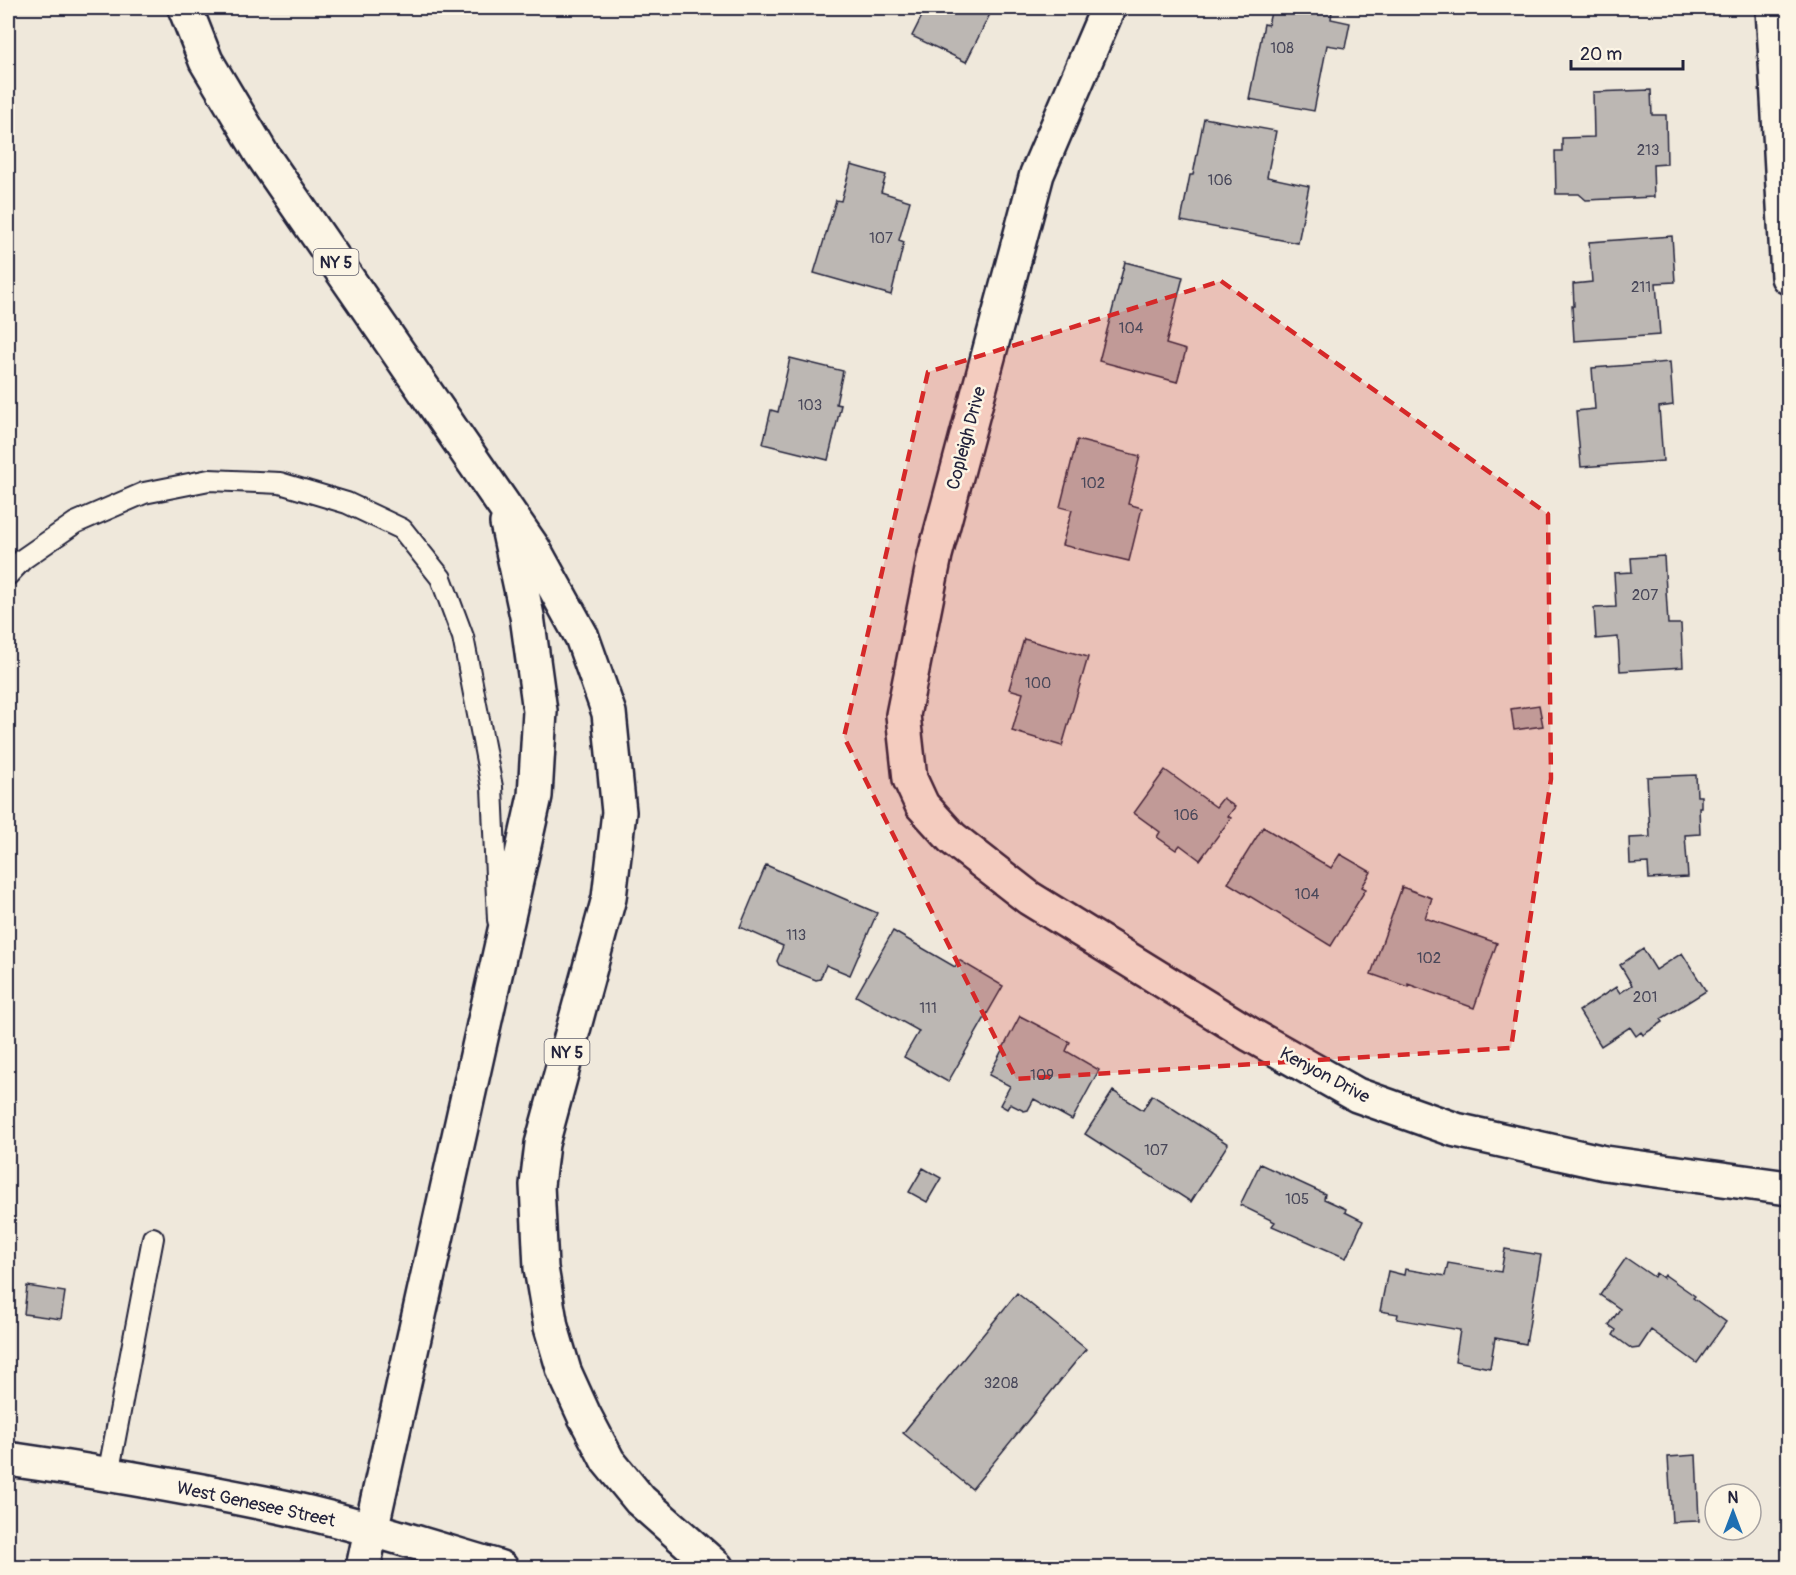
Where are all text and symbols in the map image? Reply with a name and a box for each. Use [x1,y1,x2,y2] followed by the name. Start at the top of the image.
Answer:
[1571,33,1684,71] scale bar
[1270,39,1294,58] house number: 108
[1580,43,1622,66] text: 20 m
[1637,141,1659,160] house number: 213
[1208,171,1232,190] house number: 106
[869,229,893,248] house number: 107
[314,249,358,275] road number: NY 5
[1631,278,1651,297] house number: 211
[1119,319,1144,338] house number: 104
[942,384,991,492] street label: Copleigh Drive
[798,396,822,415] house number: 103
[1081,474,1105,493] house number: 102
[1632,586,1658,605] house number: 207
[1025,674,1051,693] house number: 100
[1174,806,1198,825] house number: 106
[1295,885,1320,904] house number: 104
[786,926,806,945] house number: 113
[1417,949,1441,968] house number: 102
[1633,988,1657,1007] house number: 201
[919,999,937,1018] house number: 111
[544,1039,590,1065] road number: NY 5
[1276,1042,1374,1109] street label: Kenyon Drive
[1030,1066,1054,1085] house number: 109
[1144,1141,1168,1160] house number: 107
[1285,1190,1309,1209] house number: 105
[984,1374,1019,1393] house number: 3208
[175,1476,338,1533] street label: West Genesee Street
[1703,1482,1763,1542] north arrow
[1728,1488,1739,1508] text: N

